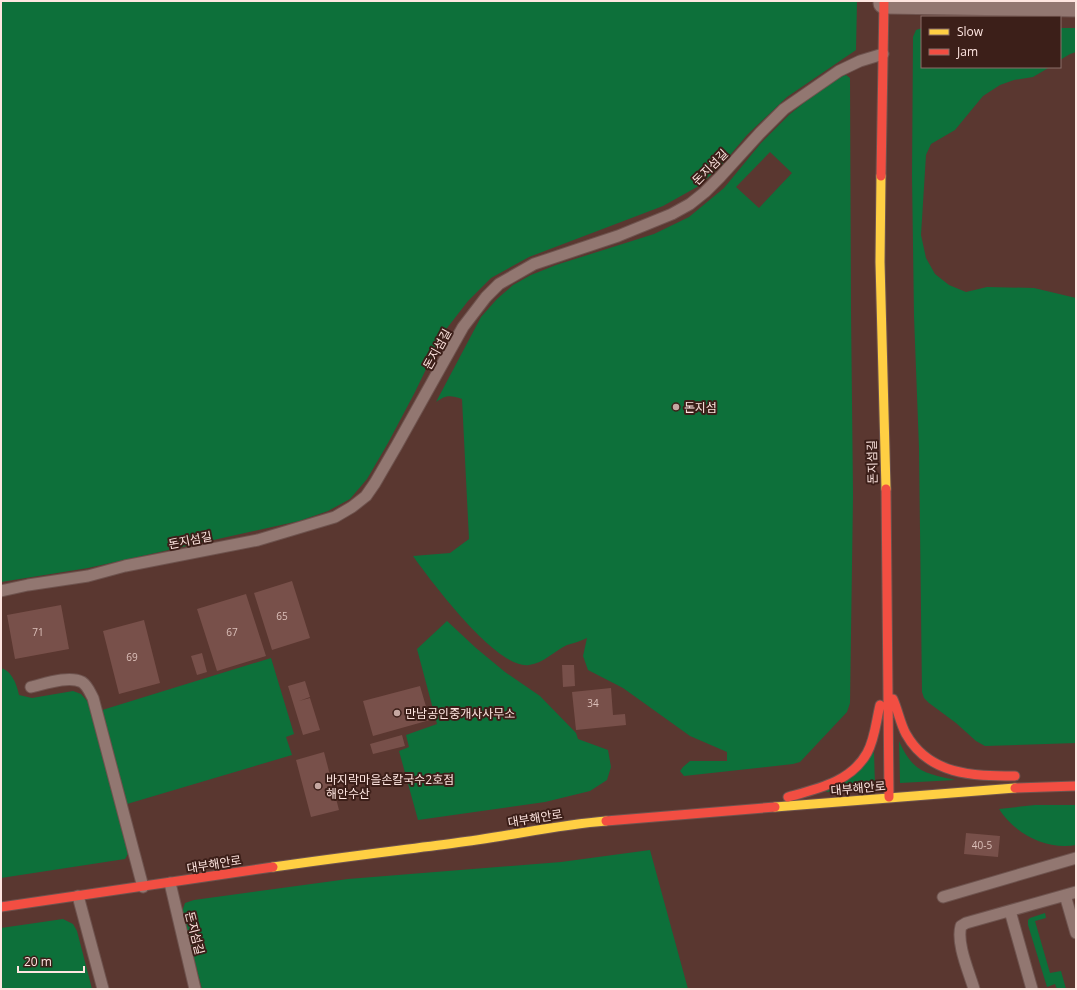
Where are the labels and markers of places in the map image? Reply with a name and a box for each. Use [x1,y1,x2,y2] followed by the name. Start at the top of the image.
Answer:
[684,399,717,416] place label: 돈지섬
[671,402,681,412] marker: 돈지섬
[405,705,515,722] place label: 만남공인중개사사무소
[392,708,402,718] marker: 만남공인중개사사무소
[326,771,454,802] place label: 바지락마을손칼국수2호점 해안수산
[313,781,323,791] marker: 바지락마을손칼국수2호점 해안수산

